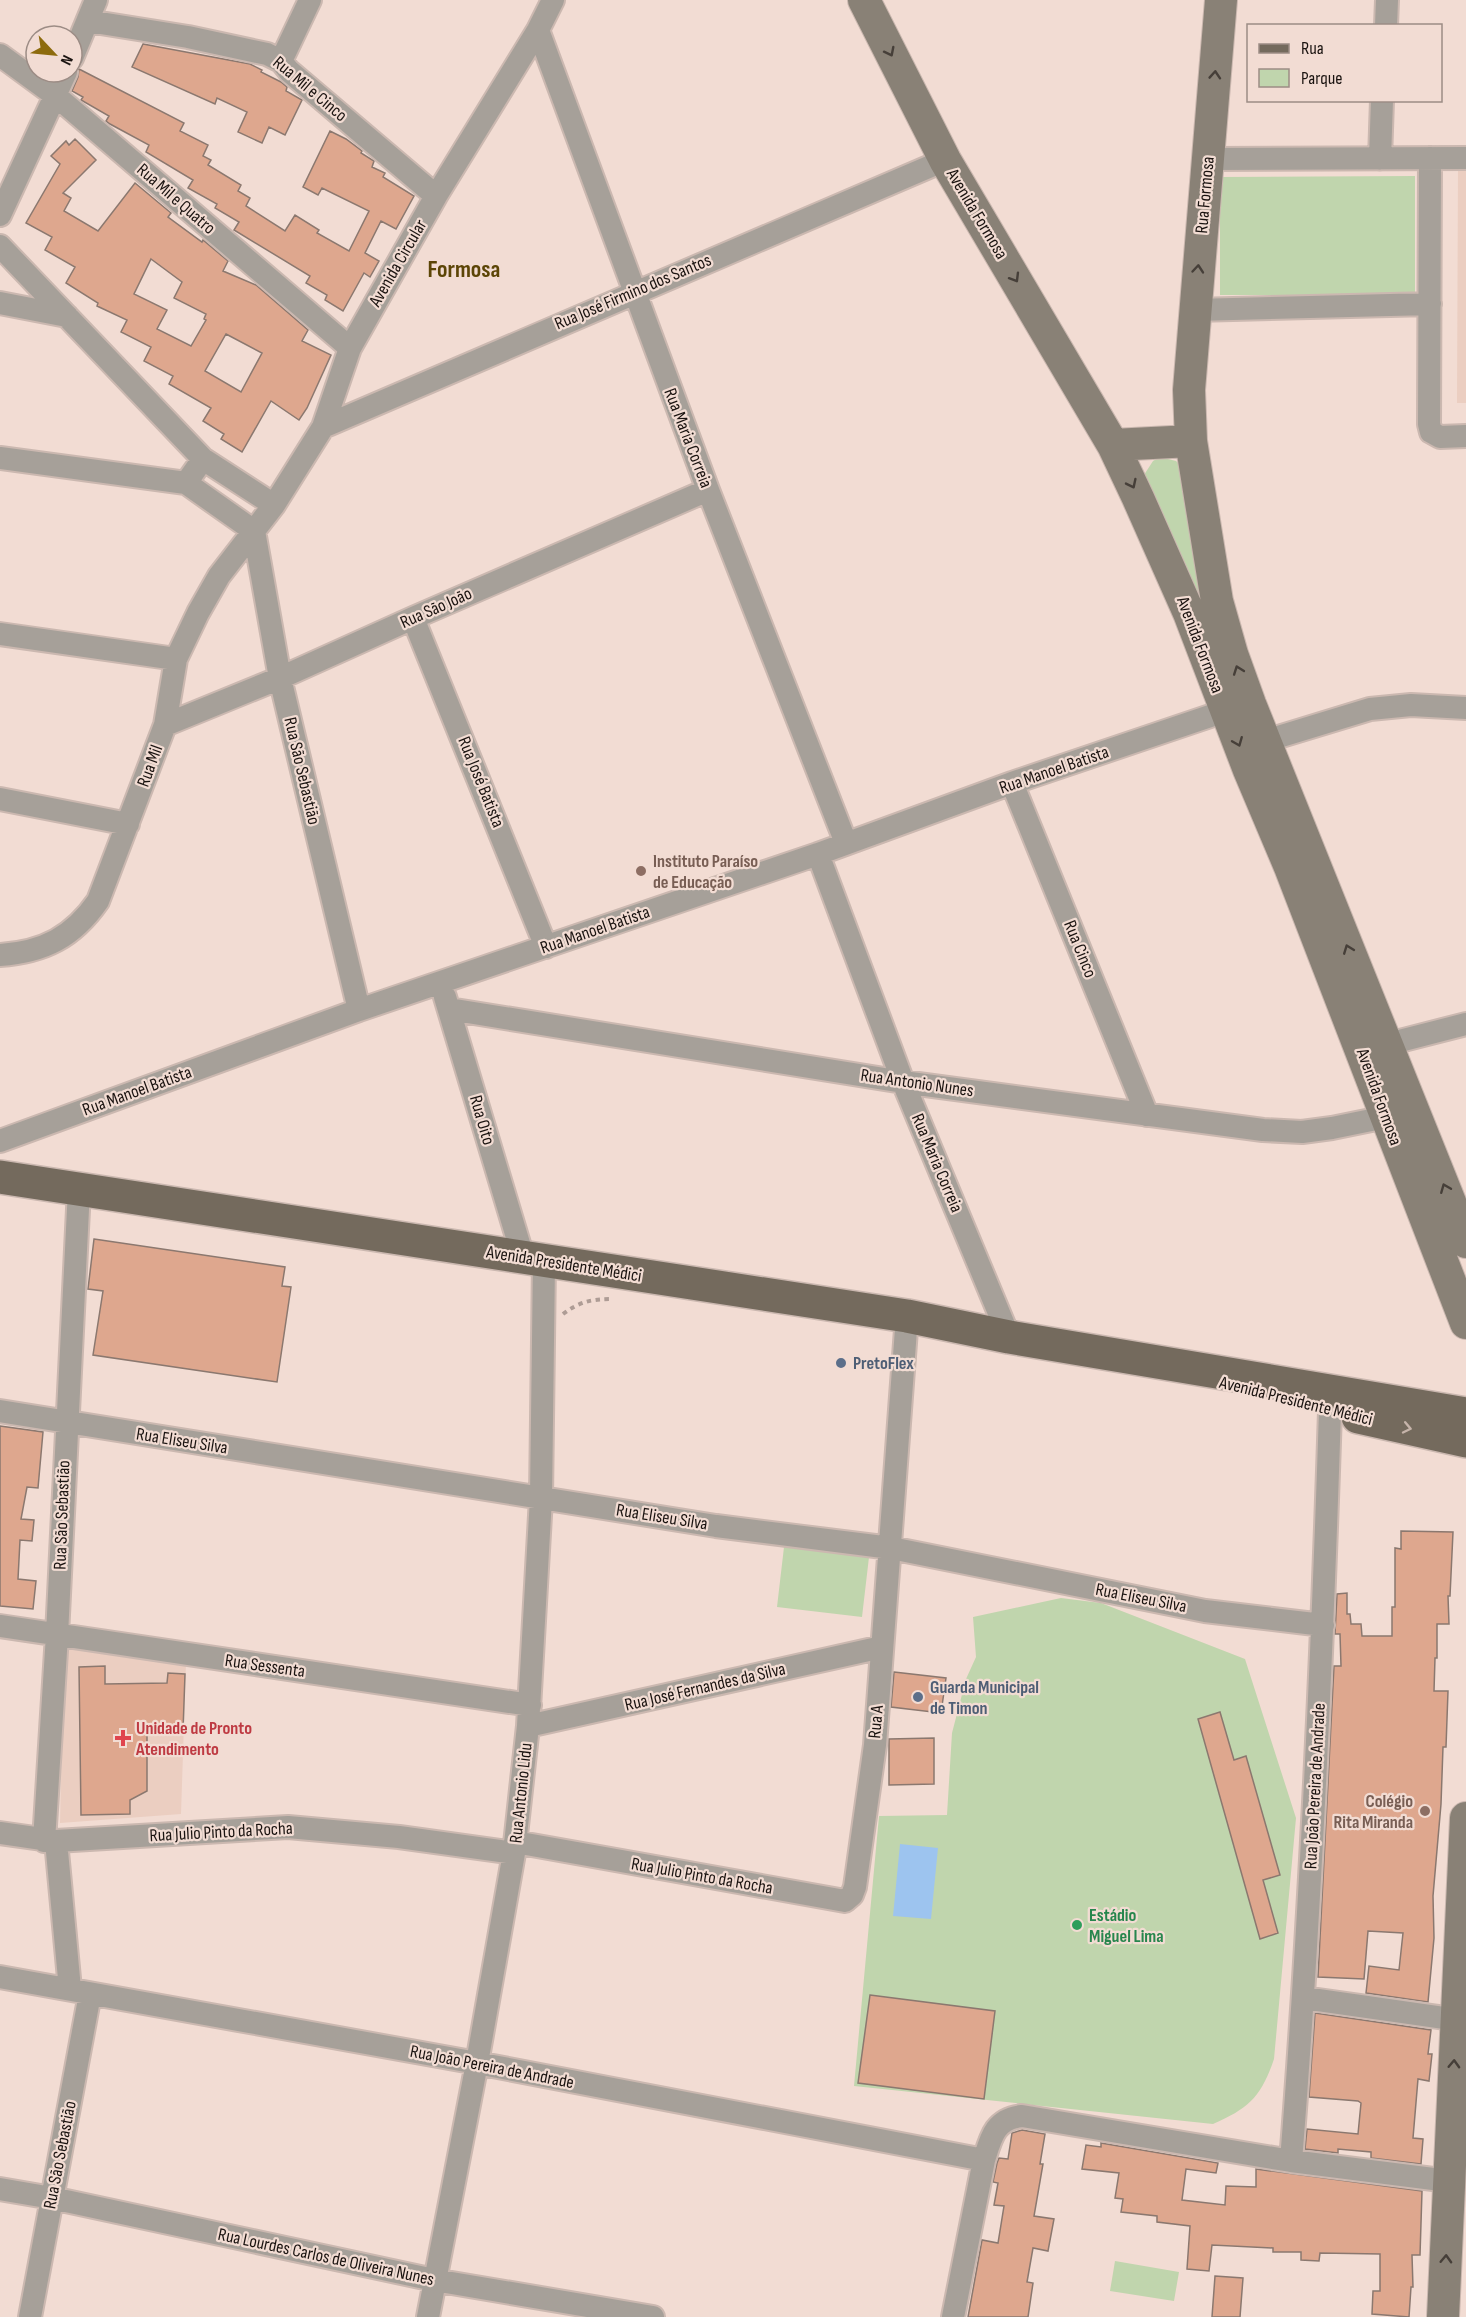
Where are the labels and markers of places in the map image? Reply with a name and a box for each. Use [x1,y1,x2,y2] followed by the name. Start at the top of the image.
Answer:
[653,851,758,893] place label: Instituto Paraíso de Educação
[634,864,648,878] marker: Instituto Paraíso de Educação
[853,1353,914,1374] place label: PretoFlex
[834,1356,848,1370] marker: PretoFlex
[930,1677,1039,1719] place label: Guarda Municipal de Timon
[911,1690,925,1704] marker: Guarda Municipal de Timon
[135,1718,252,1760] place label: Unidade de Pronto Atendimento
[114,1729,132,1747] marker: Unidade de Pronto Atendimento
[1333,1791,1413,1833] place label: Colégio Rita Miranda
[1418,1804,1432,1818] marker: Colégio Rita Miranda
[1089,1905,1164,1947] place label: Estádio Miguel Lima
[1070,1918,1084,1932] marker: Estádio Miguel Lima

